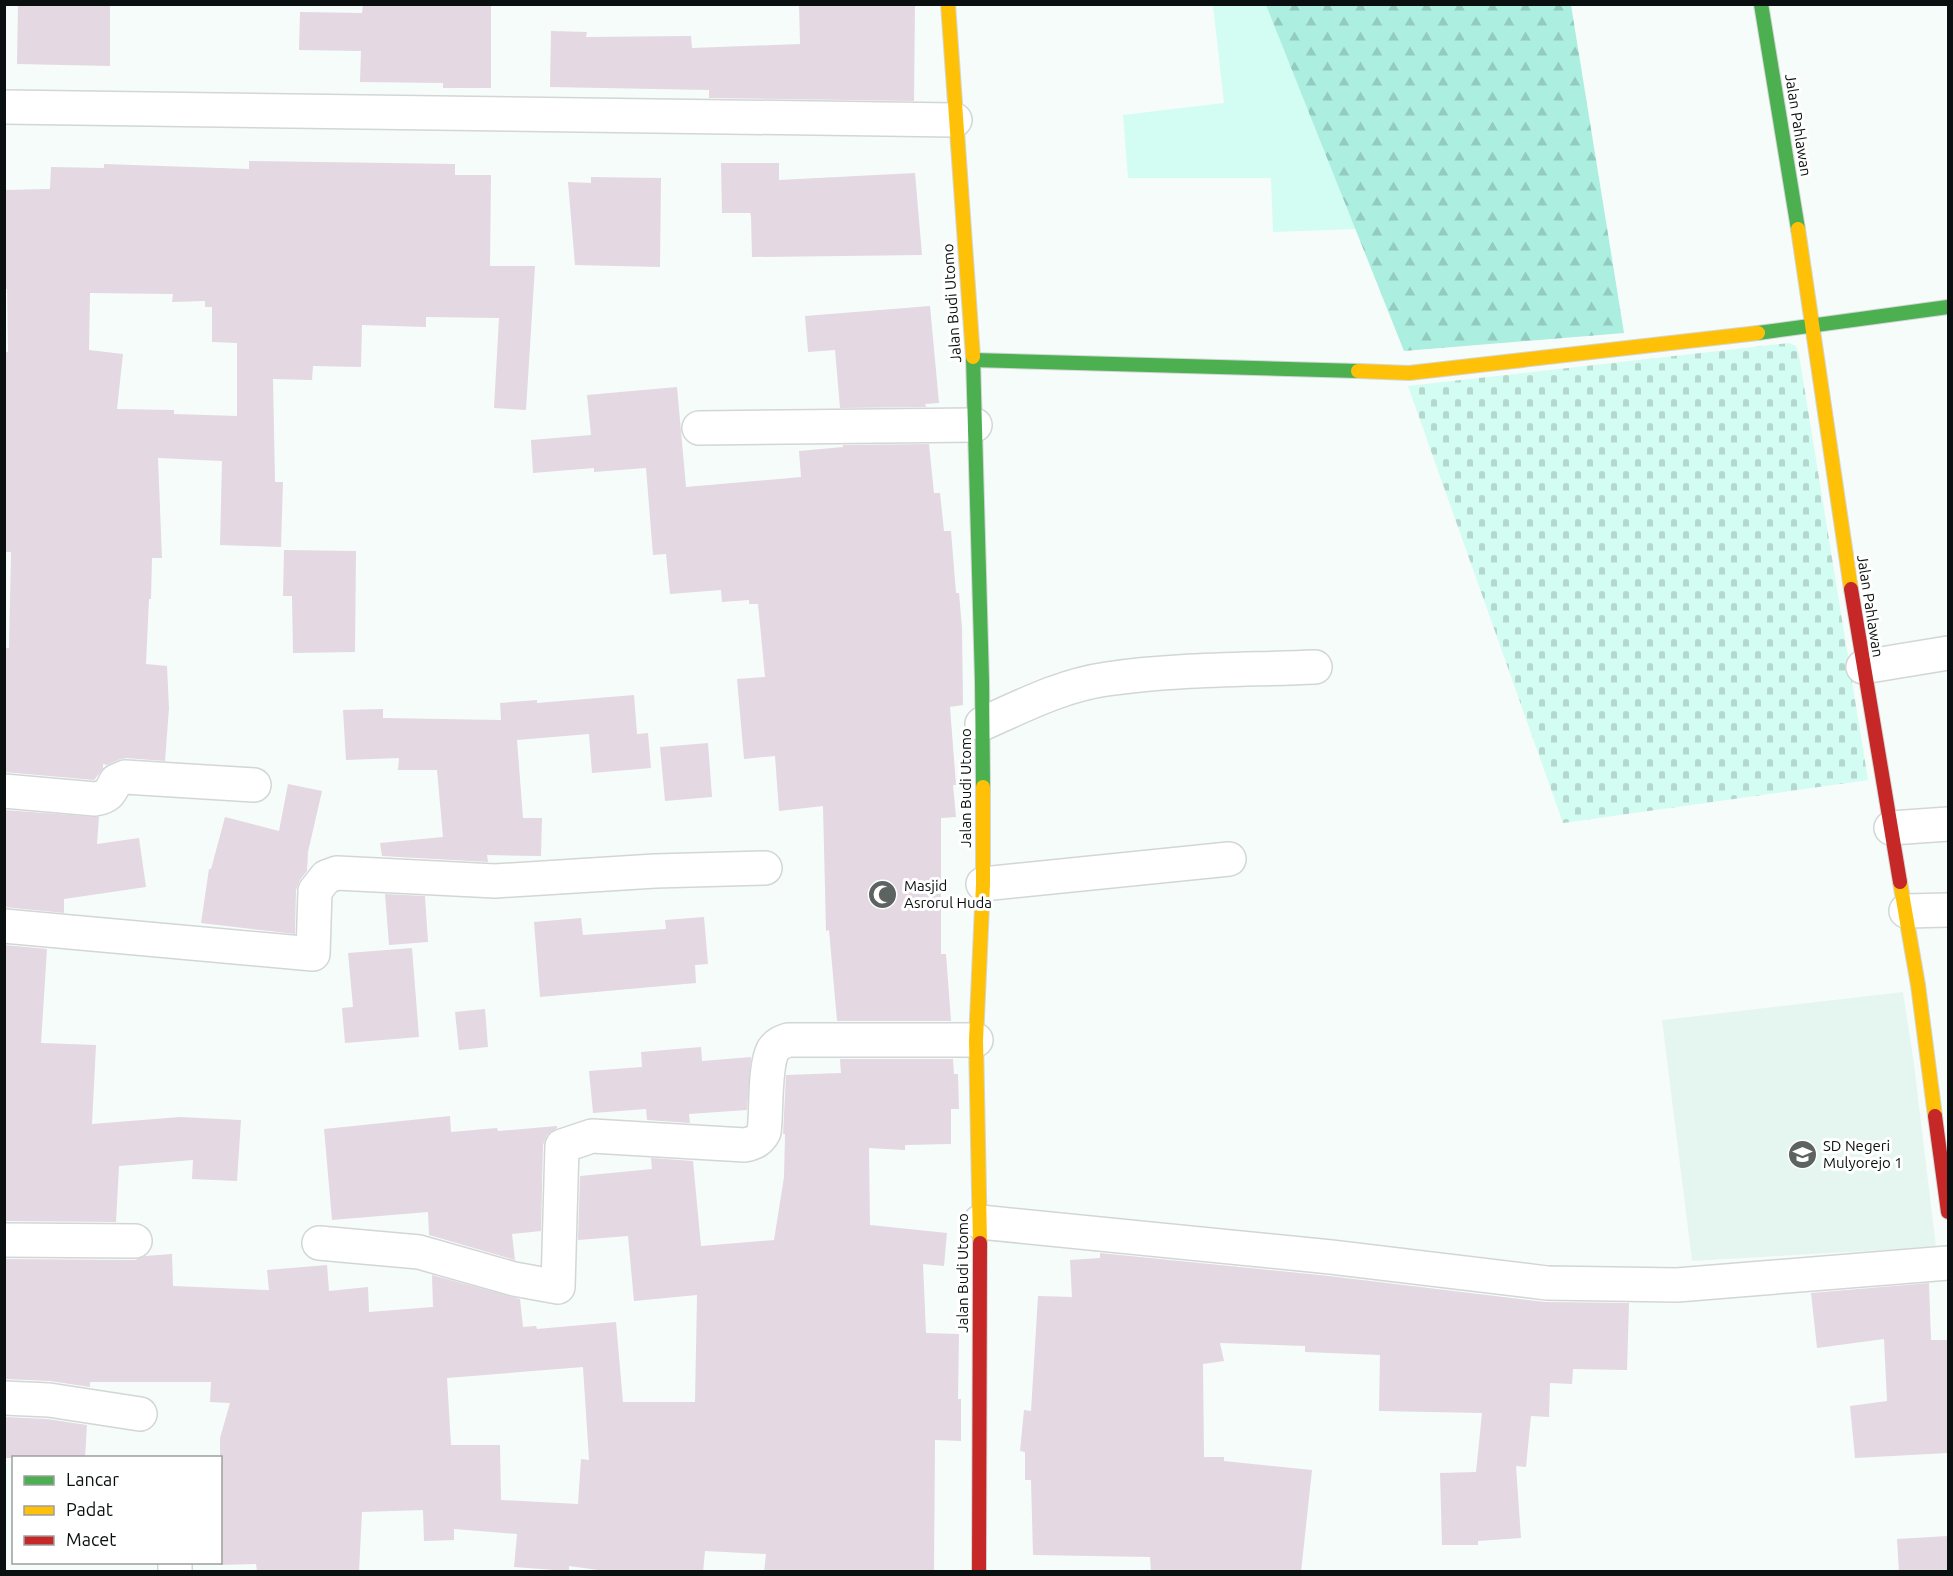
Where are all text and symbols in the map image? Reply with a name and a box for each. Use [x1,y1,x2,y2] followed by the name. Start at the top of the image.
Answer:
[1782,73,1815,177] street label: Jalan Pahlawan
[939,243,964,363] street label: Jalan Budi Utomo
[1854,554,1887,658] street label: Jalan Pahlawan
[957,728,974,848] street label: Jalan Budi Utomo
[904,877,992,911] place label: Masjid Asrorul Huda
[867,879,899,911] mosque icon: Masjid Asrorul Huda
[1823,1137,1903,1171] place label: SD Negeri Mulyorejo 1
[1786,1139,1818,1171] school or university icon: SD Negeri Mulyorejo 1
[954,1213,971,1333] street label: Jalan Budi Utomo
[12,1456,222,1564] legend
[66,1469,119,1489] text: Lancar
[66,1499,113,1519] text: Padat
[66,1529,116,1549] text: Macet

